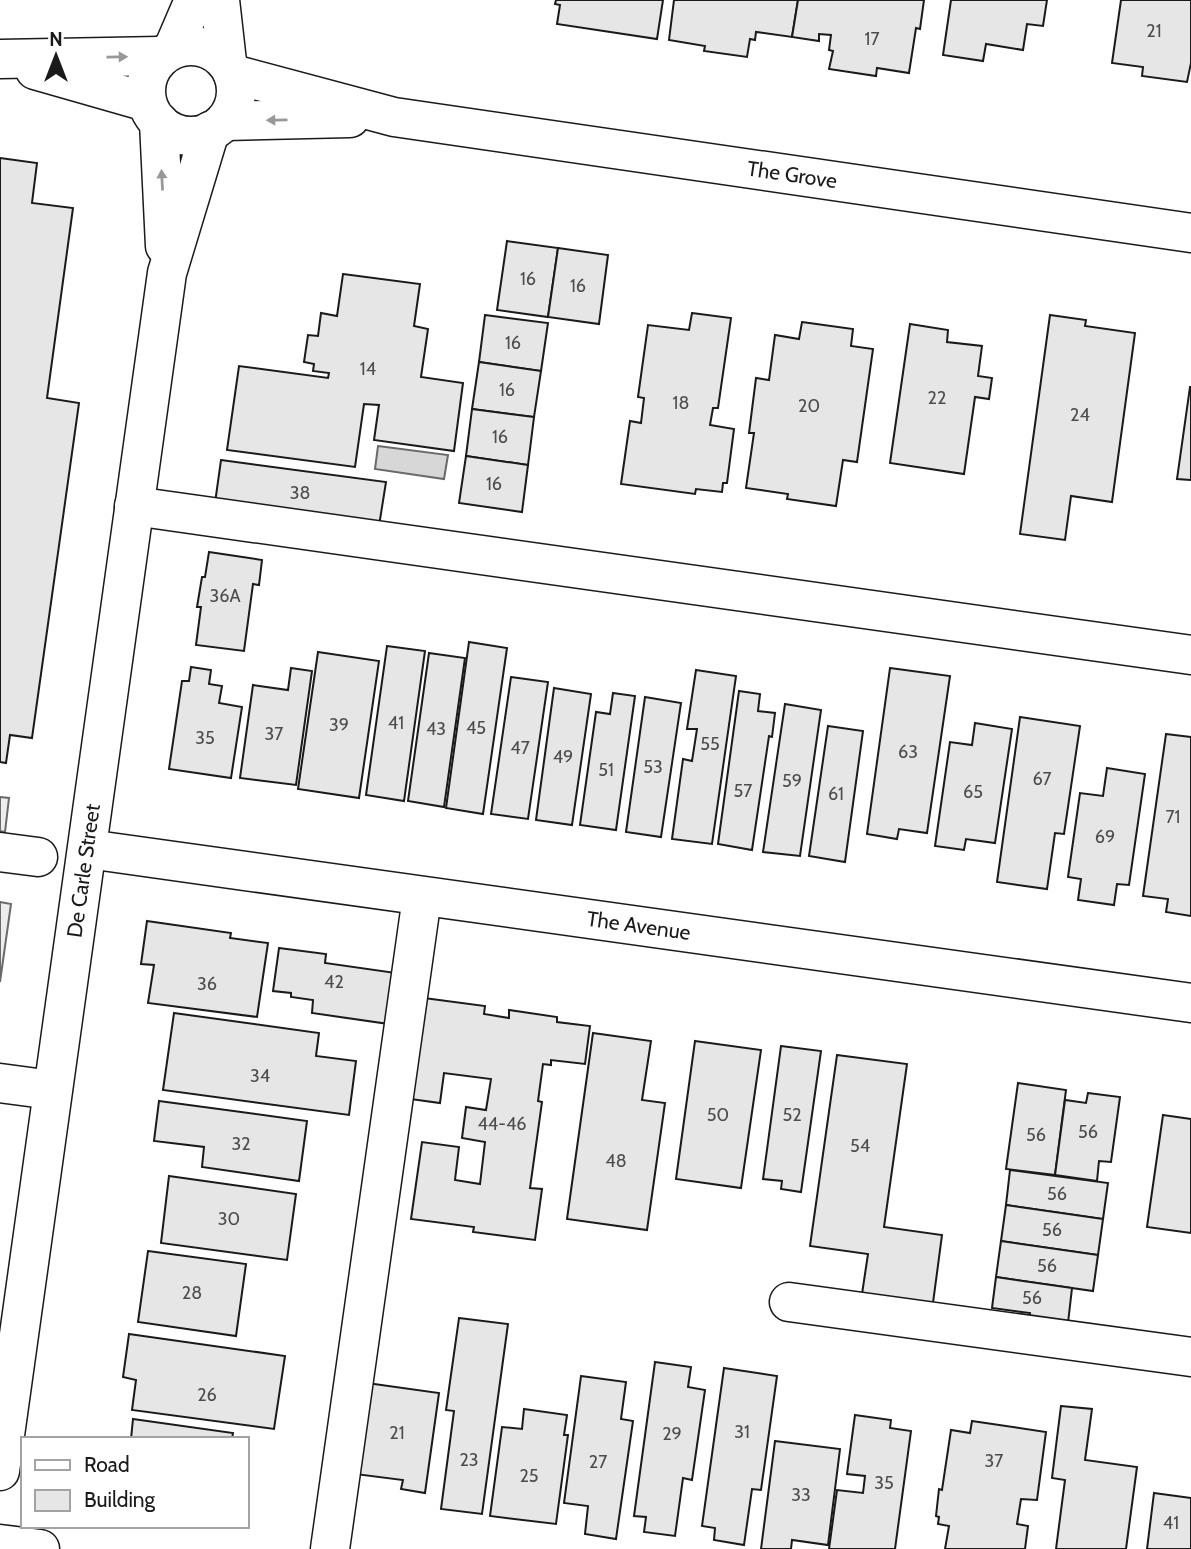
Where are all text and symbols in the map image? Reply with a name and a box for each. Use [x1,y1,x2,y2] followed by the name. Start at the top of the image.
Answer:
[1146,20,1162,42] house number: 21
[21,21,91,91] north arrow
[49,28,63,51] text: N
[865,28,879,50] house number: 17
[106,52,128,63] one-way arrow
[266,114,288,125] one-way arrow
[746,156,839,193] street label: The Grove
[156,169,167,191] one-way arrow
[520,268,536,290] house number: 16
[570,275,586,297] house number: 16
[505,332,521,354] house number: 16
[360,358,376,380] house number: 14
[499,379,515,401] house number: 16
[928,387,946,409] house number: 22
[673,392,689,414] house number: 18
[798,395,820,417] house number: 20
[1070,404,1090,426] house number: 24
[492,426,508,448] house number: 16
[486,473,502,495] house number: 16
[290,482,310,504] house number: 38
[209,585,241,607] house number: 36A
[388,712,404,734] house number: 41
[329,714,349,736] house number: 39
[466,717,486,739] house number: 45
[426,718,446,740] house number: 43
[265,723,283,745] house number: 37
[195,727,215,749] house number: 35
[700,733,720,755] house number: 55
[510,737,530,759] house number: 47
[898,741,918,763] house number: 63
[553,746,573,768] house number: 49
[643,756,663,778] house number: 53
[598,759,614,781] house number: 51
[1032,768,1052,790] house number: 67
[782,770,802,792] house number: 59
[734,780,752,802] house number: 57
[963,781,983,803] house number: 65
[828,783,844,805] house number: 61
[61,802,105,939] street label: De Carle Street
[1166,806,1180,828] house number: 71
[1095,826,1115,848] house number: 69
[585,906,692,945] street label: The Avenue
[324,971,344,993] house number: 42
[197,973,217,995] house number: 36
[250,1065,270,1087] house number: 34
[707,1104,729,1126] house number: 50
[782,1104,802,1126] house number: 52
[477,1113,527,1135] house number: 44-46
[1078,1121,1098,1143] house number: 56
[1026,1124,1046,1146] house number: 56
[231,1133,251,1155] house number: 32
[850,1135,870,1157] house number: 54
[605,1150,627,1172] house number: 48
[1047,1183,1067,1205] house number: 56
[218,1208,240,1230] house number: 30
[1042,1219,1062,1241] house number: 56
[1037,1255,1057,1277] house number: 56
[182,1282,202,1304] house number: 28
[1022,1287,1042,1309] house number: 56
[197,1384,217,1406] house number: 26
[734,1421,750,1443] house number: 31
[389,1422,405,1444] house number: 21
[662,1423,682,1445] house number: 29
[21,1437,248,1528] legend
[459,1449,479,1471] house number: 23
[985,1450,1003,1472] house number: 37
[589,1451,607,1473] house number: 27
[84,1452,130,1477] text: Road
[519,1465,539,1487] house number: 25
[874,1472,894,1494] house number: 35
[791,1484,811,1506] house number: 33
[84,1487,156,1512] text: Building
[1163,1512,1179,1534] house number: 41

